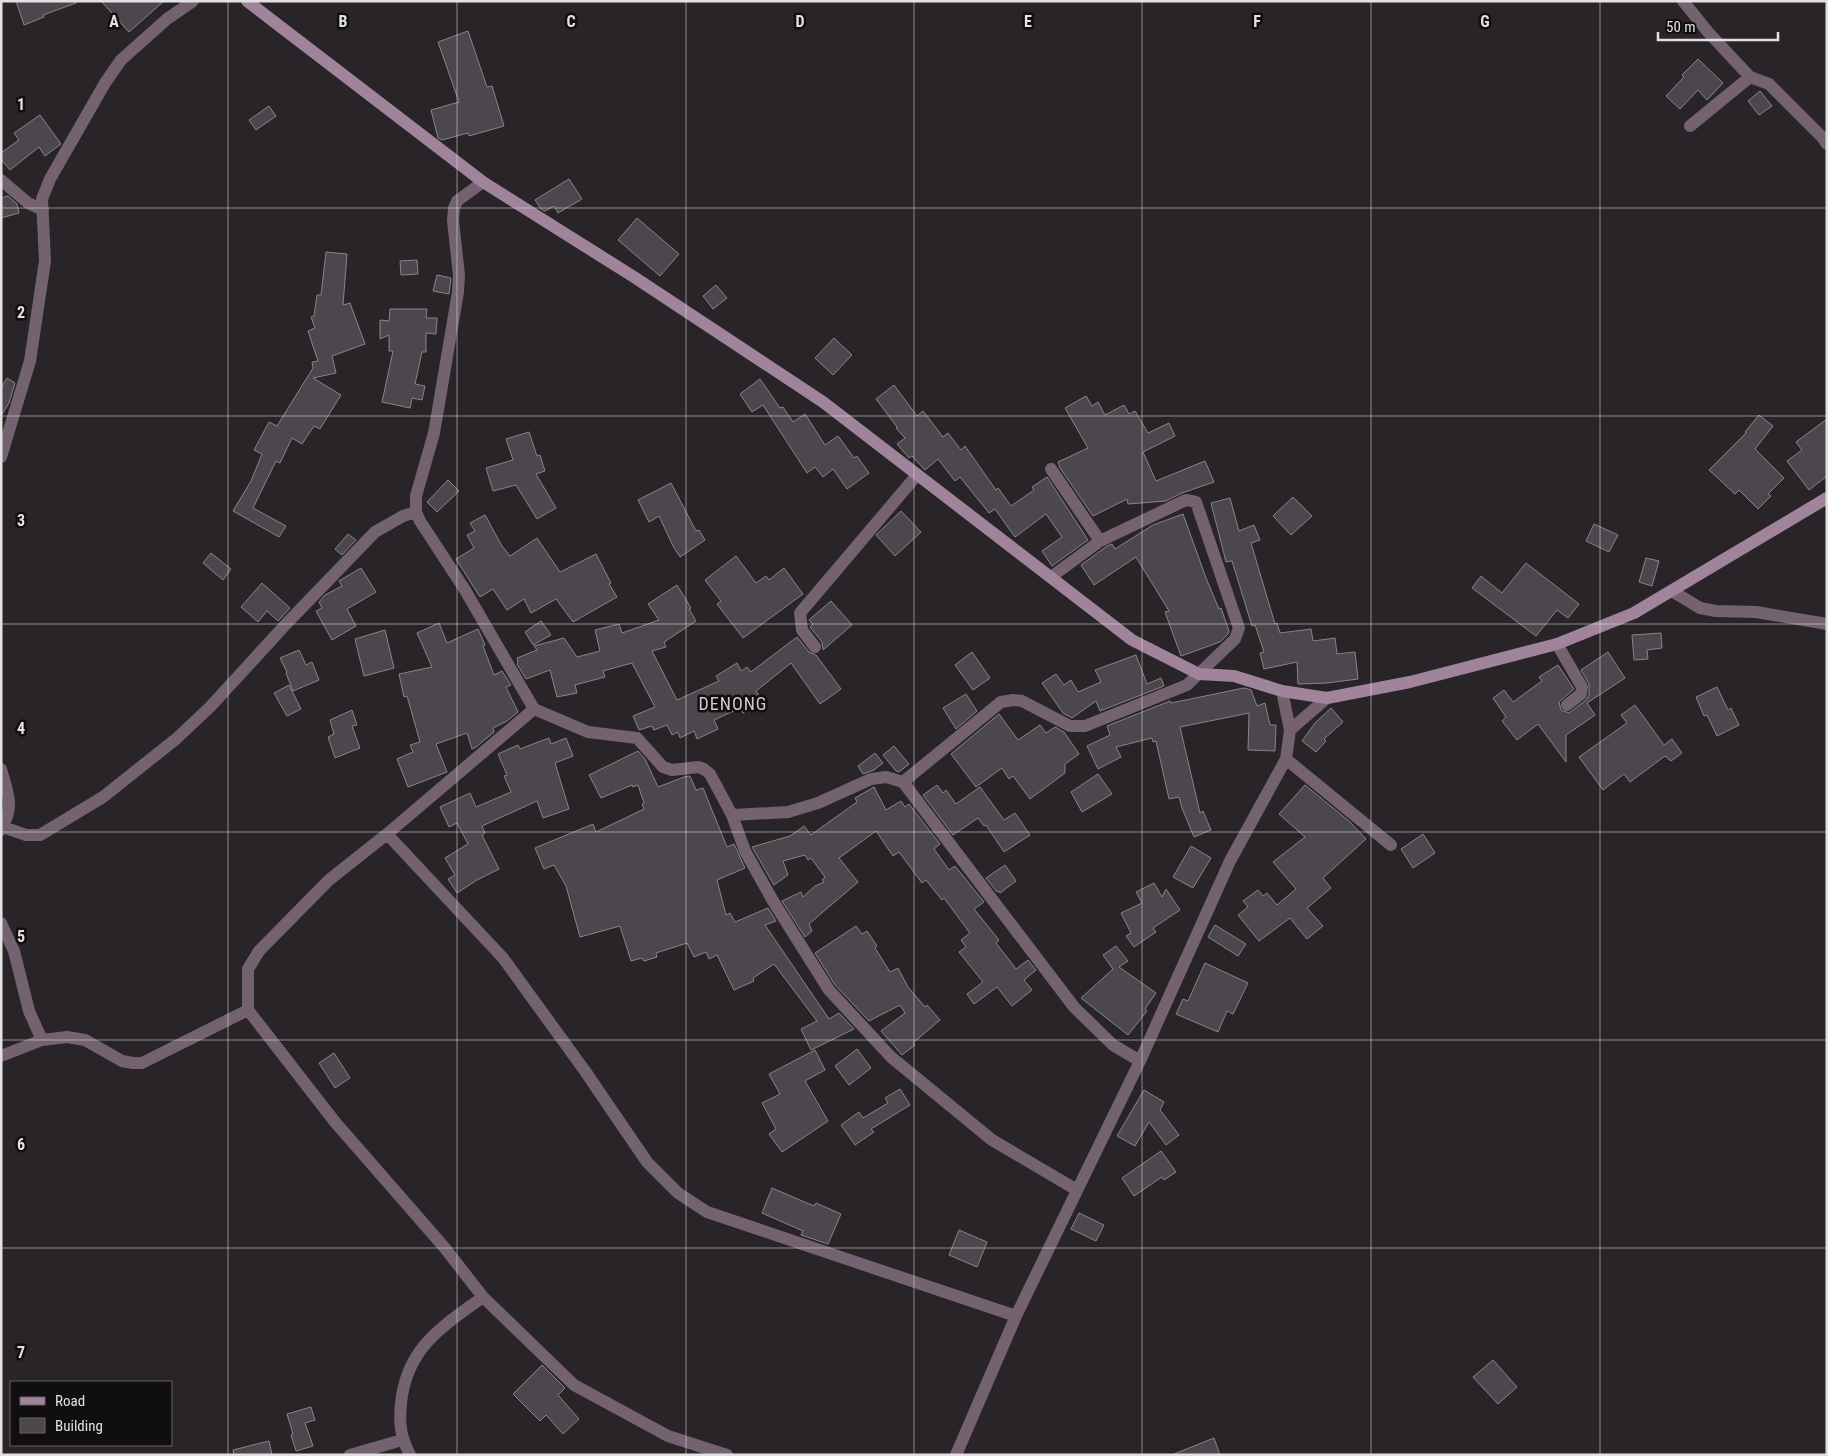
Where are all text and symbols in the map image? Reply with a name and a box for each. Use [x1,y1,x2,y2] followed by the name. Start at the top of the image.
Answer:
[1658,10,1778,42] scale bar
[109,12,119,31] text: A
[339,12,348,31] text: B
[566,12,576,31] text: C
[795,12,805,31] text: D
[1024,12,1032,31] text: E
[1253,12,1261,31] text: F
[1480,12,1490,31] text: G
[1666,18,1696,36] text: 50 m
[17,95,25,114] text: 1
[17,303,25,322] text: 2
[17,511,25,530] text: 3
[699,693,767,714] district label: DENONG
[17,719,25,738] text: 4
[17,927,25,946] text: 5
[17,1135,25,1154] text: 6
[17,1343,25,1362] text: 7
[10,1381,172,1446] legend
[55,1392,85,1410] text: Road
[55,1417,103,1435] text: Building

